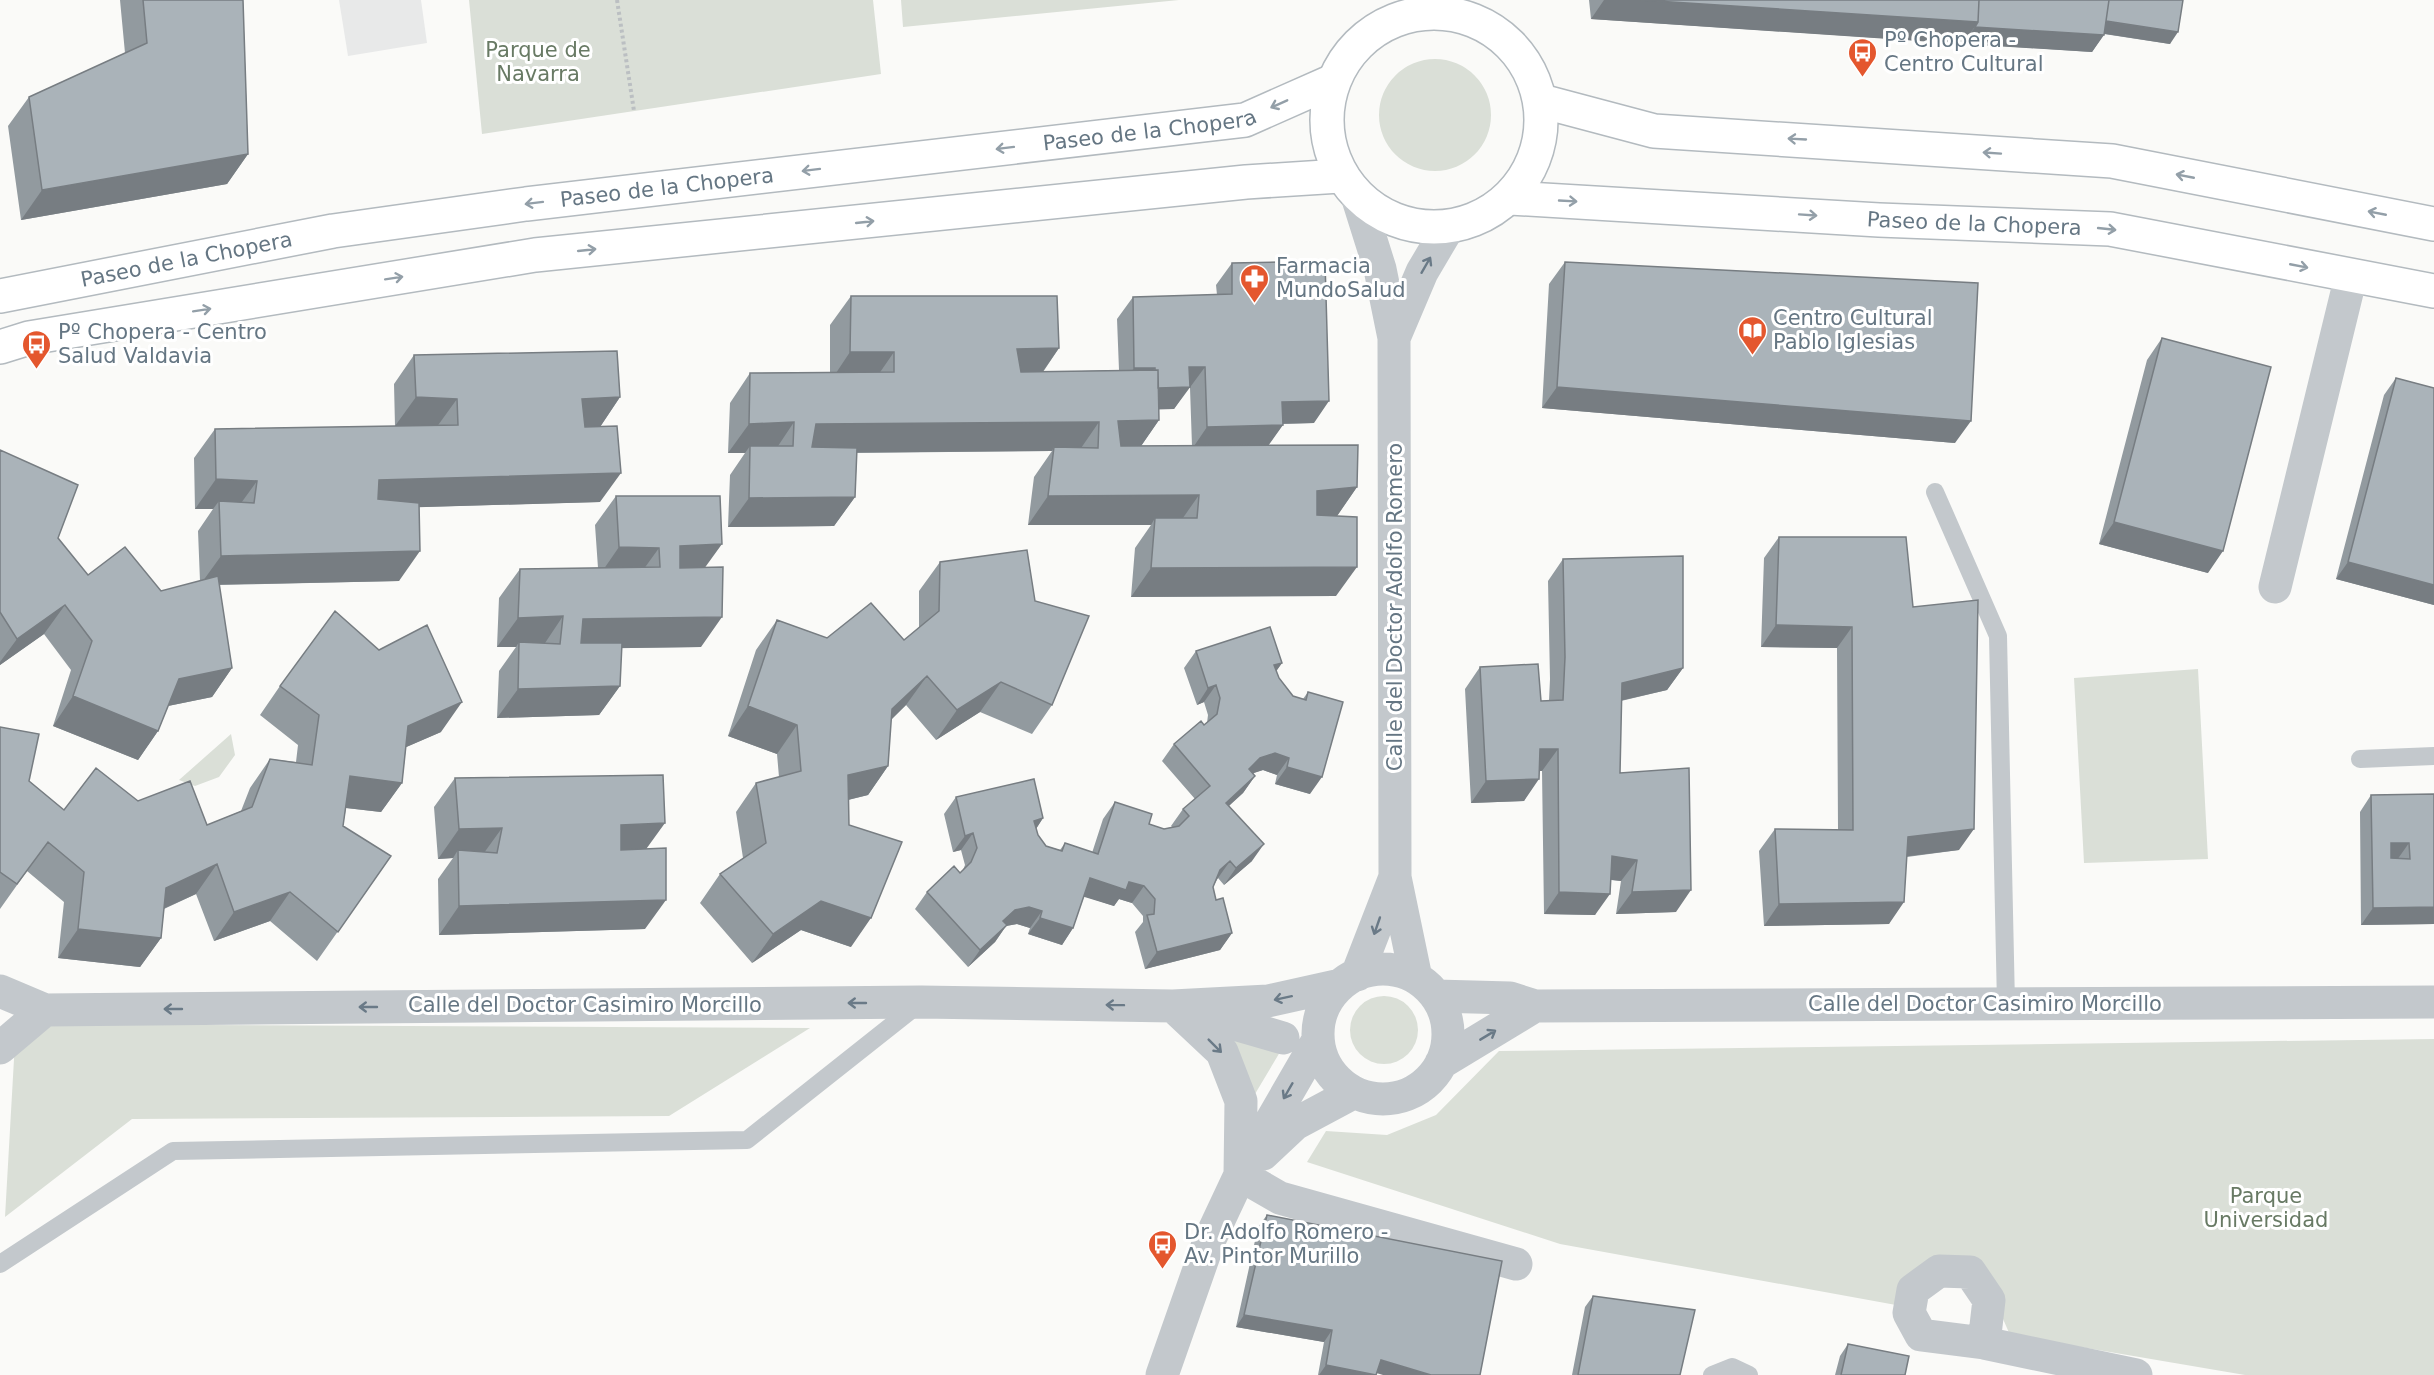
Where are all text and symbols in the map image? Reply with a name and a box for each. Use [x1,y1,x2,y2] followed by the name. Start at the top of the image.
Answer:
[1884,28,2044,76] place label: Pº Chopera - Centro Cultural
[1847,36,1879,78] bus stop icon: Pº Chopera - Centro Cultural
[485,38,591,86] park label: Parque de Navarra
[1271,99,1289,111] one-way arrow
[1041,104,1260,156] street label: Paseo de la Chopera
[1788,134,1808,145] one-way arrow
[996,142,1016,153] one-way arrow
[1982,147,2002,158] one-way arrow
[559,163,775,212] street label: Paseo de la Chopera
[802,165,822,176] one-way arrow
[2176,170,2196,181] one-way arrow
[1558,196,1578,207] one-way arrow
[525,198,545,209] one-way arrow
[1866,207,2082,240] street label: Paseo de la Chopera
[2367,207,2387,218] one-way arrow
[1797,210,1817,221] one-way arrow
[854,216,874,227] one-way arrow
[2097,224,2117,235] one-way arrow
[79,227,294,292] street label: Paseo de la Chopera
[577,244,597,255] one-way arrow
[1276,254,1406,302] place label: Farmacia MundoSalud
[1420,257,1432,274] one-way arrow
[2288,261,2308,272] one-way arrow
[1239,262,1271,304] pharmacy icon: Farmacia MundoSalud
[384,273,404,284] one-way arrow
[192,304,211,315] one-way arrow
[1773,306,1933,354] place label: Centro Cultural Pablo Iglesias
[1736,314,1768,356] library icon: Centro Cultural Pablo Iglesias
[58,320,267,368] place label: Pº Chopera - Centro Salud Valdavia
[21,328,53,370] bus stop icon: Pº Chopera - Centro Salud Valdavia
[1383,443,1407,771] street label: Calle del Doctor Adolfo Romero
[1371,916,1382,935] one-way arrow
[1808,992,2162,1016] street label: Calle del Doctor Casimiro Morcillo
[408,993,762,1017] street label: Calle del Doctor Casimiro Morcillo
[1273,993,1293,1004] one-way arrow
[847,997,867,1009] one-way arrow
[1105,999,1125,1011] one-way arrow
[358,1001,378,1013] one-way arrow
[163,1003,183,1015] one-way arrow
[1479,1028,1496,1040] one-way arrow
[1208,1039,1223,1054] one-way arrow
[1282,1082,1294,1099] one-way arrow
[2204,1184,2328,1232] park label: Parque Universidad
[1184,1220,1388,1268] place label: Dr. Adolfo Romero - Av. Pintor Murillo
[1147,1228,1179,1270] bus stop icon: Dr. Adolfo Romero - Av. Pintor Murillo

